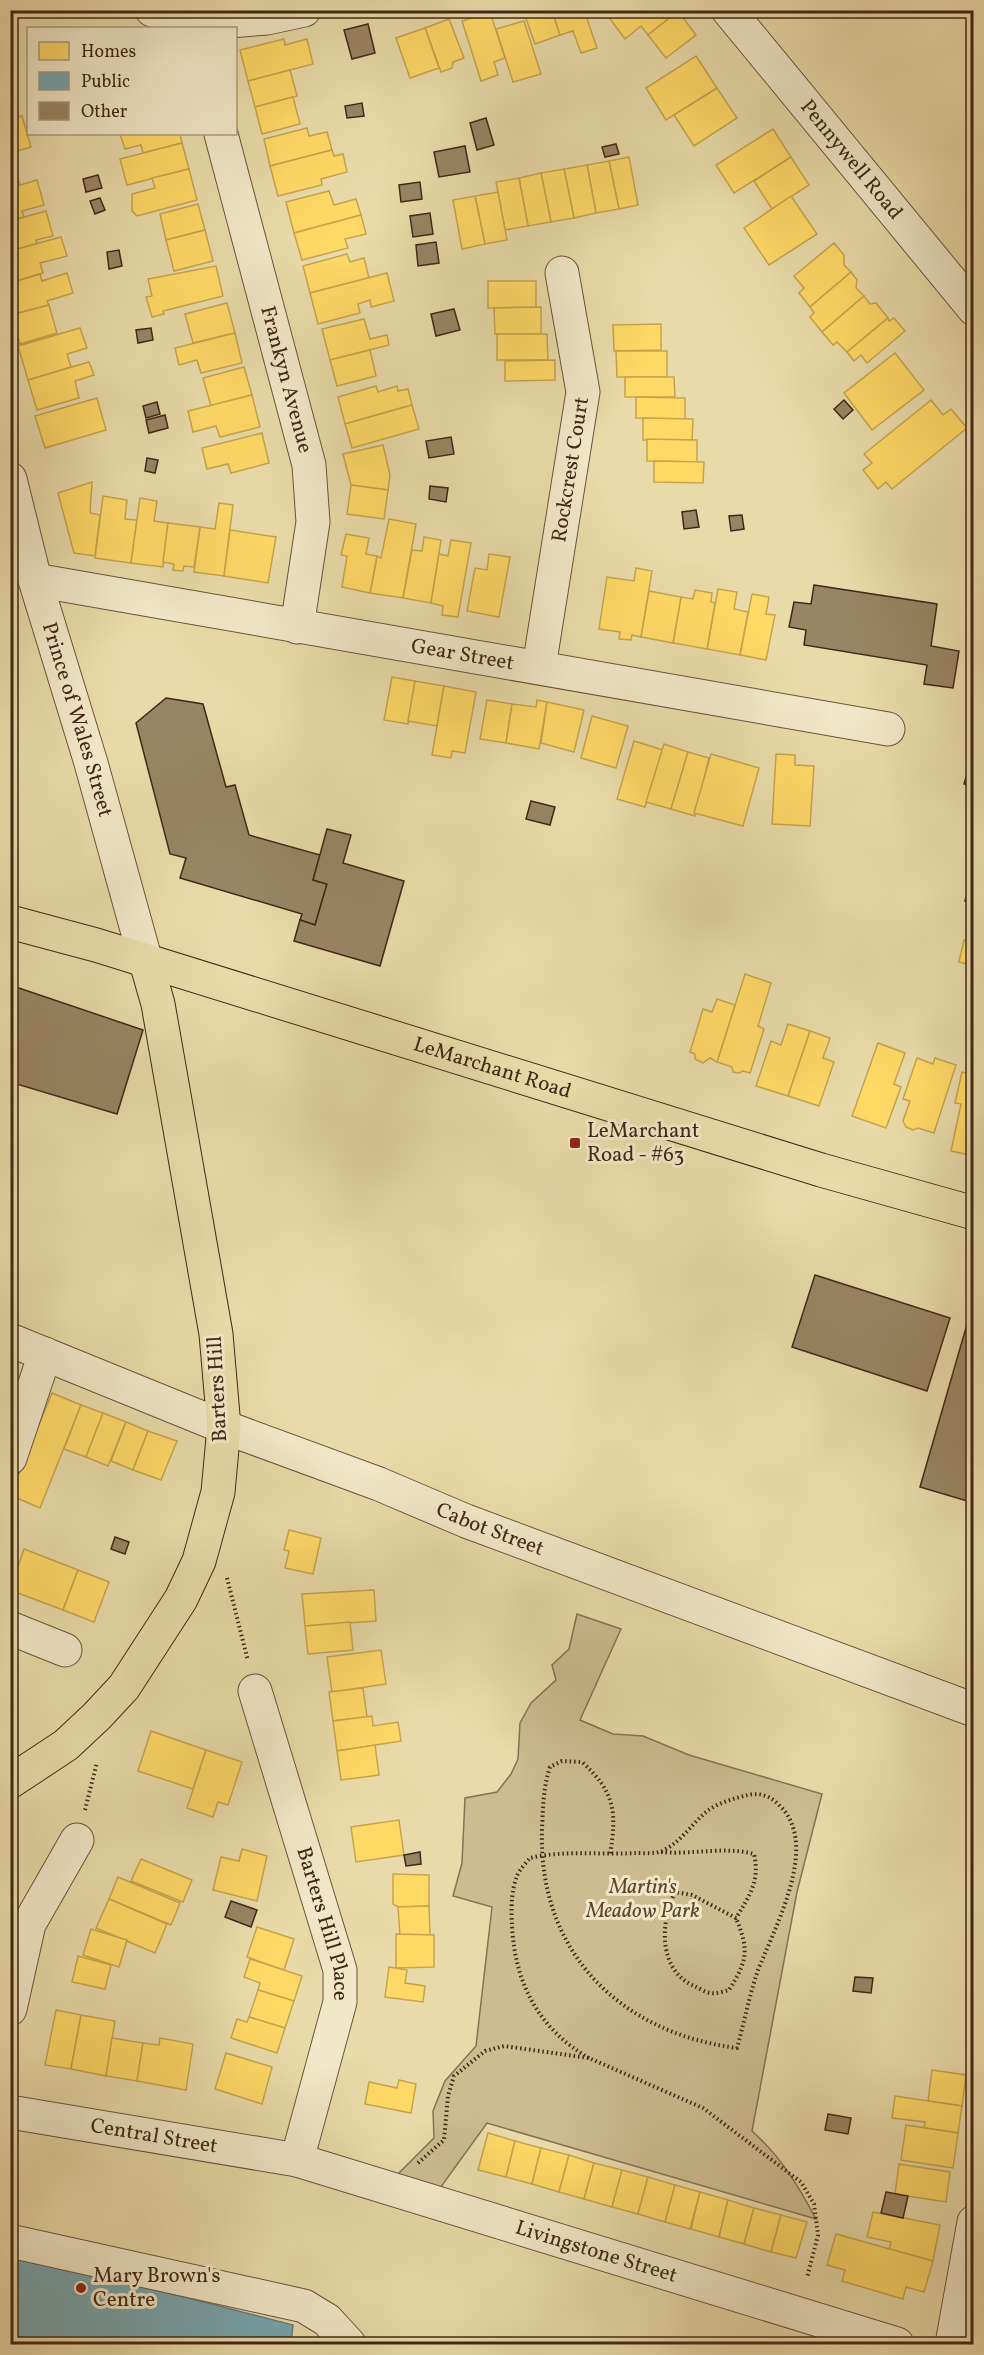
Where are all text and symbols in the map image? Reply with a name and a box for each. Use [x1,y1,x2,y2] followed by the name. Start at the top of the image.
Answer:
[27,27,237,135] legend
[81,40,136,65] text: Homes
[81,70,130,95] text: Public
[793,94,909,226] street label: Pennywell Road
[81,100,128,125] text: Other
[253,303,320,456] street label: Frankyn Avenue
[545,395,597,544] street label: Rockcrest Court
[34,619,120,820] street label: Prince of Wales Street
[409,631,516,678] street label: Gear Street
[410,1030,575,1106] street label: LeMarchant Road
[587,1117,699,1170] place label: LeMarchant Road - #63
[568,1136,582,1150] marker: LeMarchant Road - #63
[201,1335,235,1443] street label: Barters Hill
[431,1495,548,1563] street label: Cabot Street
[289,1843,355,2001] street label: Barters Hill Place
[585,1873,700,1926] park label: Martin's Meadow Park
[88,2111,220,2161] street label: Central Street
[512,2213,681,2290] street label: Livingstone Street
[93,2262,220,2315] place label: Mary Brown's Centre
[74,2281,88,2295] marker: Mary Brown's Centre

